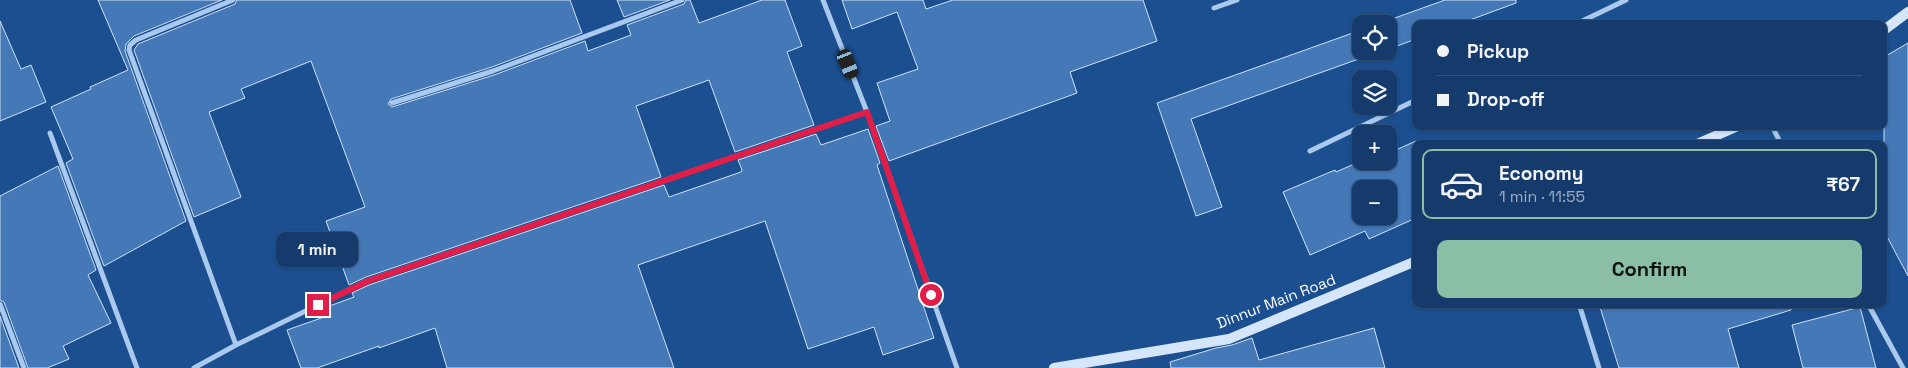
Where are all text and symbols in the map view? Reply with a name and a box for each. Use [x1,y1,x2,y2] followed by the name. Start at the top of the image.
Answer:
[1352,15,1397,225] map controls
[1352,15,1397,60] button: locate
[1467,39,1529,64] text: Pickup
[835,47,860,81] car
[1352,70,1397,115] button: layers
[1467,87,1545,112] text: Drop-off
[1352,125,1397,170] button: +
[1499,161,1583,186] text: Economy
[1439,162,1484,207] icon: car
[1826,172,1860,197] text: ₹67
[1352,180,1397,225] button: −
[1499,186,1585,207] text: 1 min · 11:55
[277,232,359,268] callout: 1 min
[297,239,337,260] text: 1 min
[1437,240,1862,298] button: Confirm
[1214,270,1338,332] street label: Dinnur Main Road
[920,284,942,306] route start
[307,294,329,316] route end

